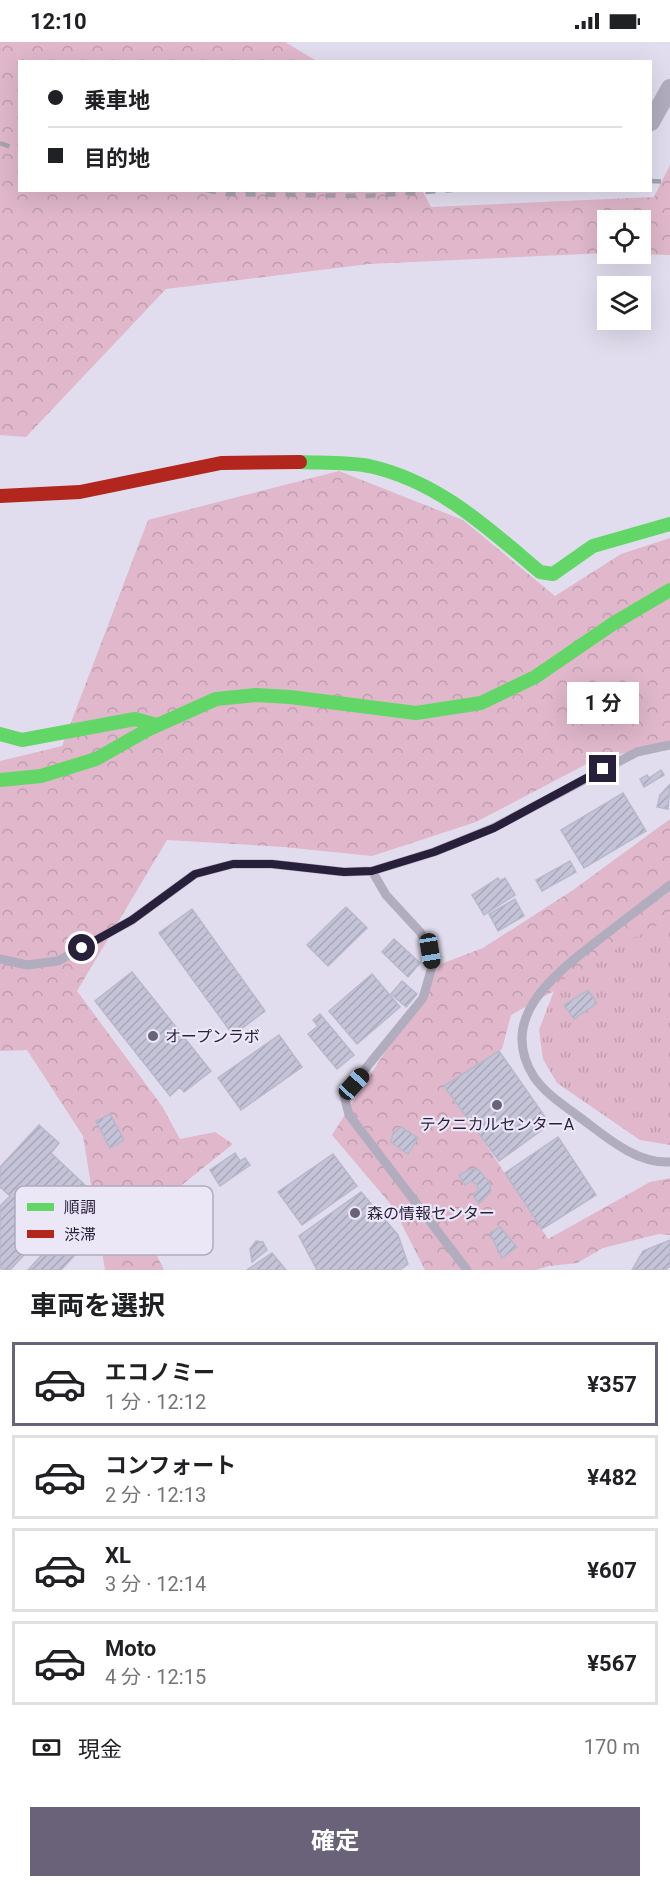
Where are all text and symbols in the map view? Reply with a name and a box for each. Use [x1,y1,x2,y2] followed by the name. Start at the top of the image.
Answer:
[30,9,87,34] text: 12:10
[84,88,150,113] text: 乗車地
[84,146,150,171] text: 目的地
[597,210,651,330] map controls
[597,210,651,264] button: locate
[597,276,651,330] button: layers
[567,682,639,724] callout: 1 分
[585,691,621,715] text: 1 分
[589,755,616,782] route end
[418,932,442,970] car
[68,934,95,961] route start
[165,1027,260,1046] place label: オープンラボ
[146,1029,160,1043] marker: オープンラボ
[335,1065,373,1103] car
[490,1098,504,1112] marker: テクニカルセンターA
[420,1115,575,1134] place label: テクニカルセンターA
[15,1186,213,1255] legend
[64,1198,96,1217] text: 順調
[367,1204,495,1223] place label: 森の情報センター
[348,1206,362,1220] marker: 森の情報センター
[64,1225,96,1244] text: 渋滞
[30,1290,165,1322] text: 車両を選択
[33,1357,87,1411] icon: car
[105,1360,215,1385] text: エコノミー
[587,1372,637,1397] text: ¥357
[105,1390,206,1414] text: 1 分 · 12:12
[33,1450,87,1504] icon: car
[105,1453,236,1478] text: コンフォート
[587,1465,637,1490] text: ¥482
[105,1483,206,1507] text: 2 分 · 12:13
[33,1543,87,1597] icon: car
[105,1543,131,1568] text: XL
[587,1558,637,1583] text: ¥607
[105,1572,206,1596] text: 3 分 · 12:14
[33,1636,87,1690] icon: car
[105,1636,156,1661] text: Moto
[587,1651,637,1676] text: ¥567
[105,1665,206,1689] text: 4 分 · 12:15
[30,1731,63,1764] icon: cash
[584,1735,640,1759] text: 170 m
[78,1737,122,1762] text: 現金
[30,1807,640,1876] button: 確定

